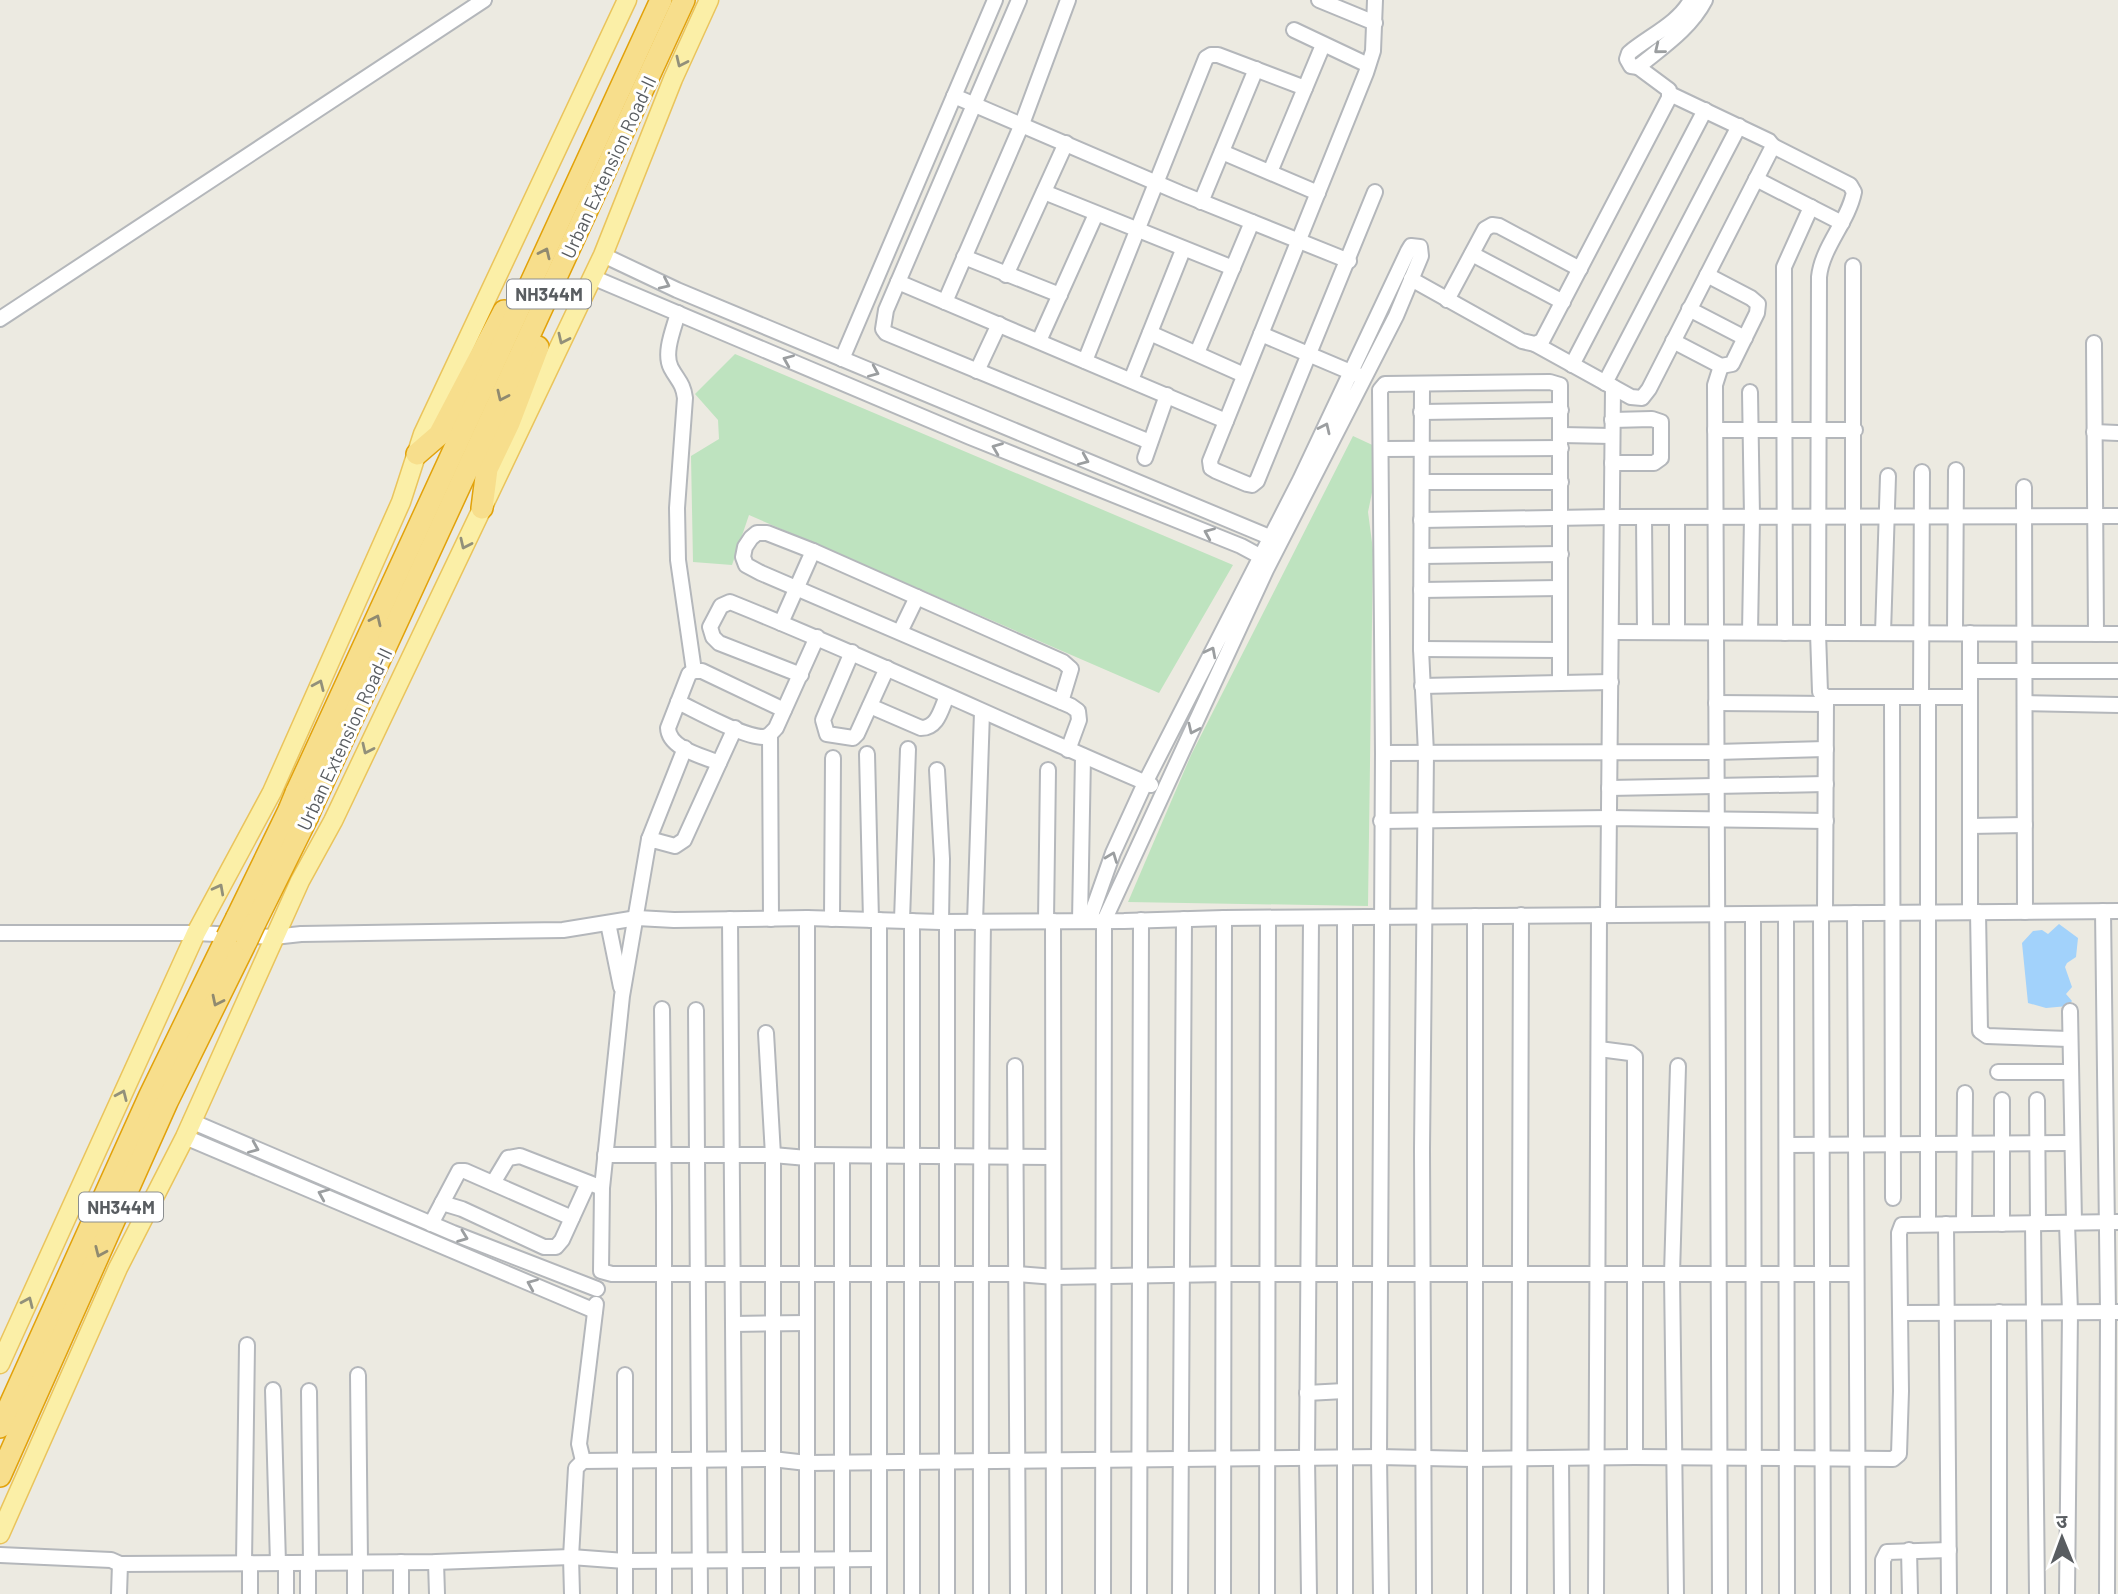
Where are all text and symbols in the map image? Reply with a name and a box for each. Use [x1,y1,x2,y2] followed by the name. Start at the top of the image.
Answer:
[1655,41,1667,54] one-way arrow
[675,55,689,67] one-way arrow
[556,72,660,262] street label: Urban Extension Road-II
[537,248,551,260] one-way arrow
[658,276,670,290] one-way arrow
[507,280,591,308] road number: NH344M
[557,332,571,344] one-way arrow
[783,354,795,368] one-way arrow
[868,364,880,378] one-way arrow
[496,389,510,401] one-way arrow
[1317,423,1331,435] one-way arrow
[992,443,1004,457] one-way arrow
[1077,452,1090,466] one-way arrow
[1203,527,1216,541] one-way arrow
[459,537,473,549] one-way arrow
[368,615,382,627] one-way arrow
[292,644,396,834] street label: Urban Extension Road-II
[1203,647,1217,660] one-way arrow
[311,680,325,692] one-way arrow
[1187,722,1201,734] one-way arrow
[361,742,375,755] one-way arrow
[1103,852,1117,864] one-way arrow
[211,884,225,896] one-way arrow
[211,994,225,1006] one-way arrow
[114,1090,128,1102] one-way arrow
[247,1139,259,1153] one-way arrow
[318,1188,331,1202] one-way arrow
[79,1192,163,1222] road number: NH344M
[456,1228,468,1242] one-way arrow
[94,1245,108,1257] one-way arrow
[527,1278,540,1292] one-way arrow
[20,1297,34,1309] one-way arrow
[2027,1503,2097,1573] north arrow
[2056,1509,2068,1532] text: उ

